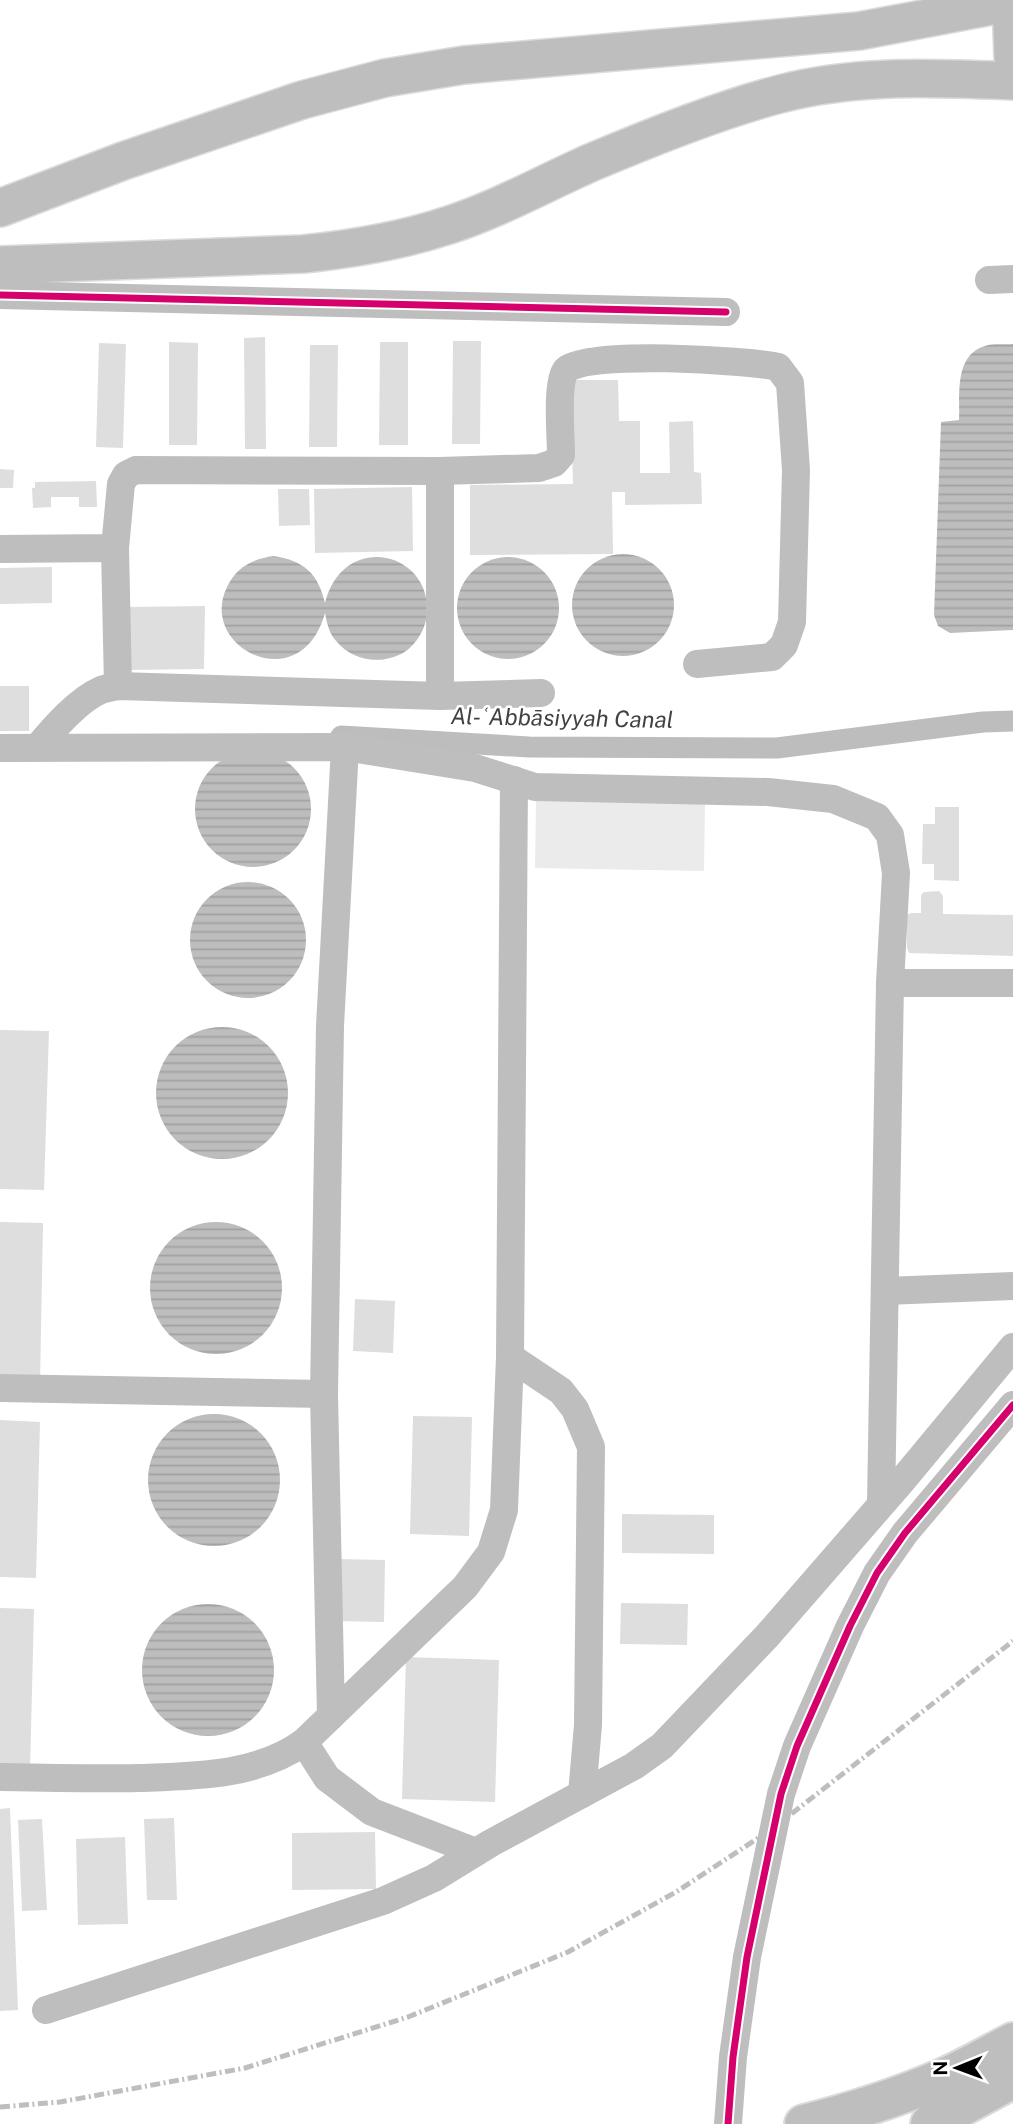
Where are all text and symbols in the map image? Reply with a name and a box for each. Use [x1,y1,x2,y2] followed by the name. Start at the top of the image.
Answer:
[450,702,674,733] water label: Al-ʿAbbāsiyyah Canal
[922,2033,992,2103] north arrow
[929,2061,951,2076] text: N

